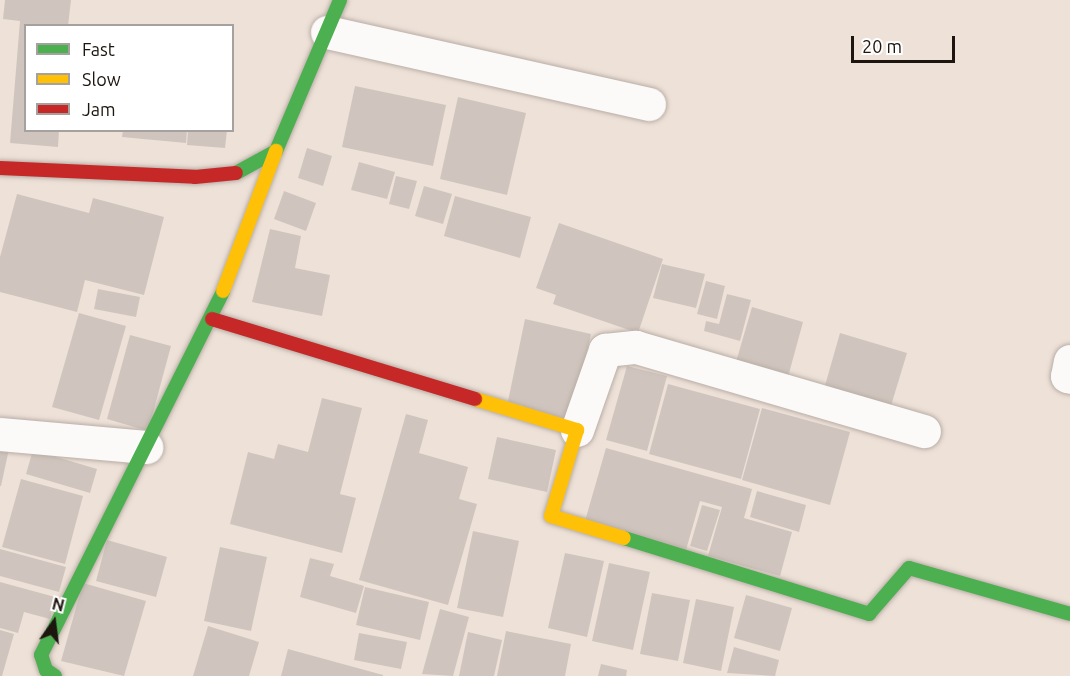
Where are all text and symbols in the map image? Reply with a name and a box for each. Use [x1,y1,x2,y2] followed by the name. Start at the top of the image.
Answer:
[24,24,234,132] legend
[854,24,958,62] scale bar
[862,36,902,56] text: 20 m
[82,39,115,59] text: Fast
[82,69,121,89] text: Slow
[82,99,116,119] text: Jam
[24,592,84,652] north arrow
[50,594,66,615] text: N

